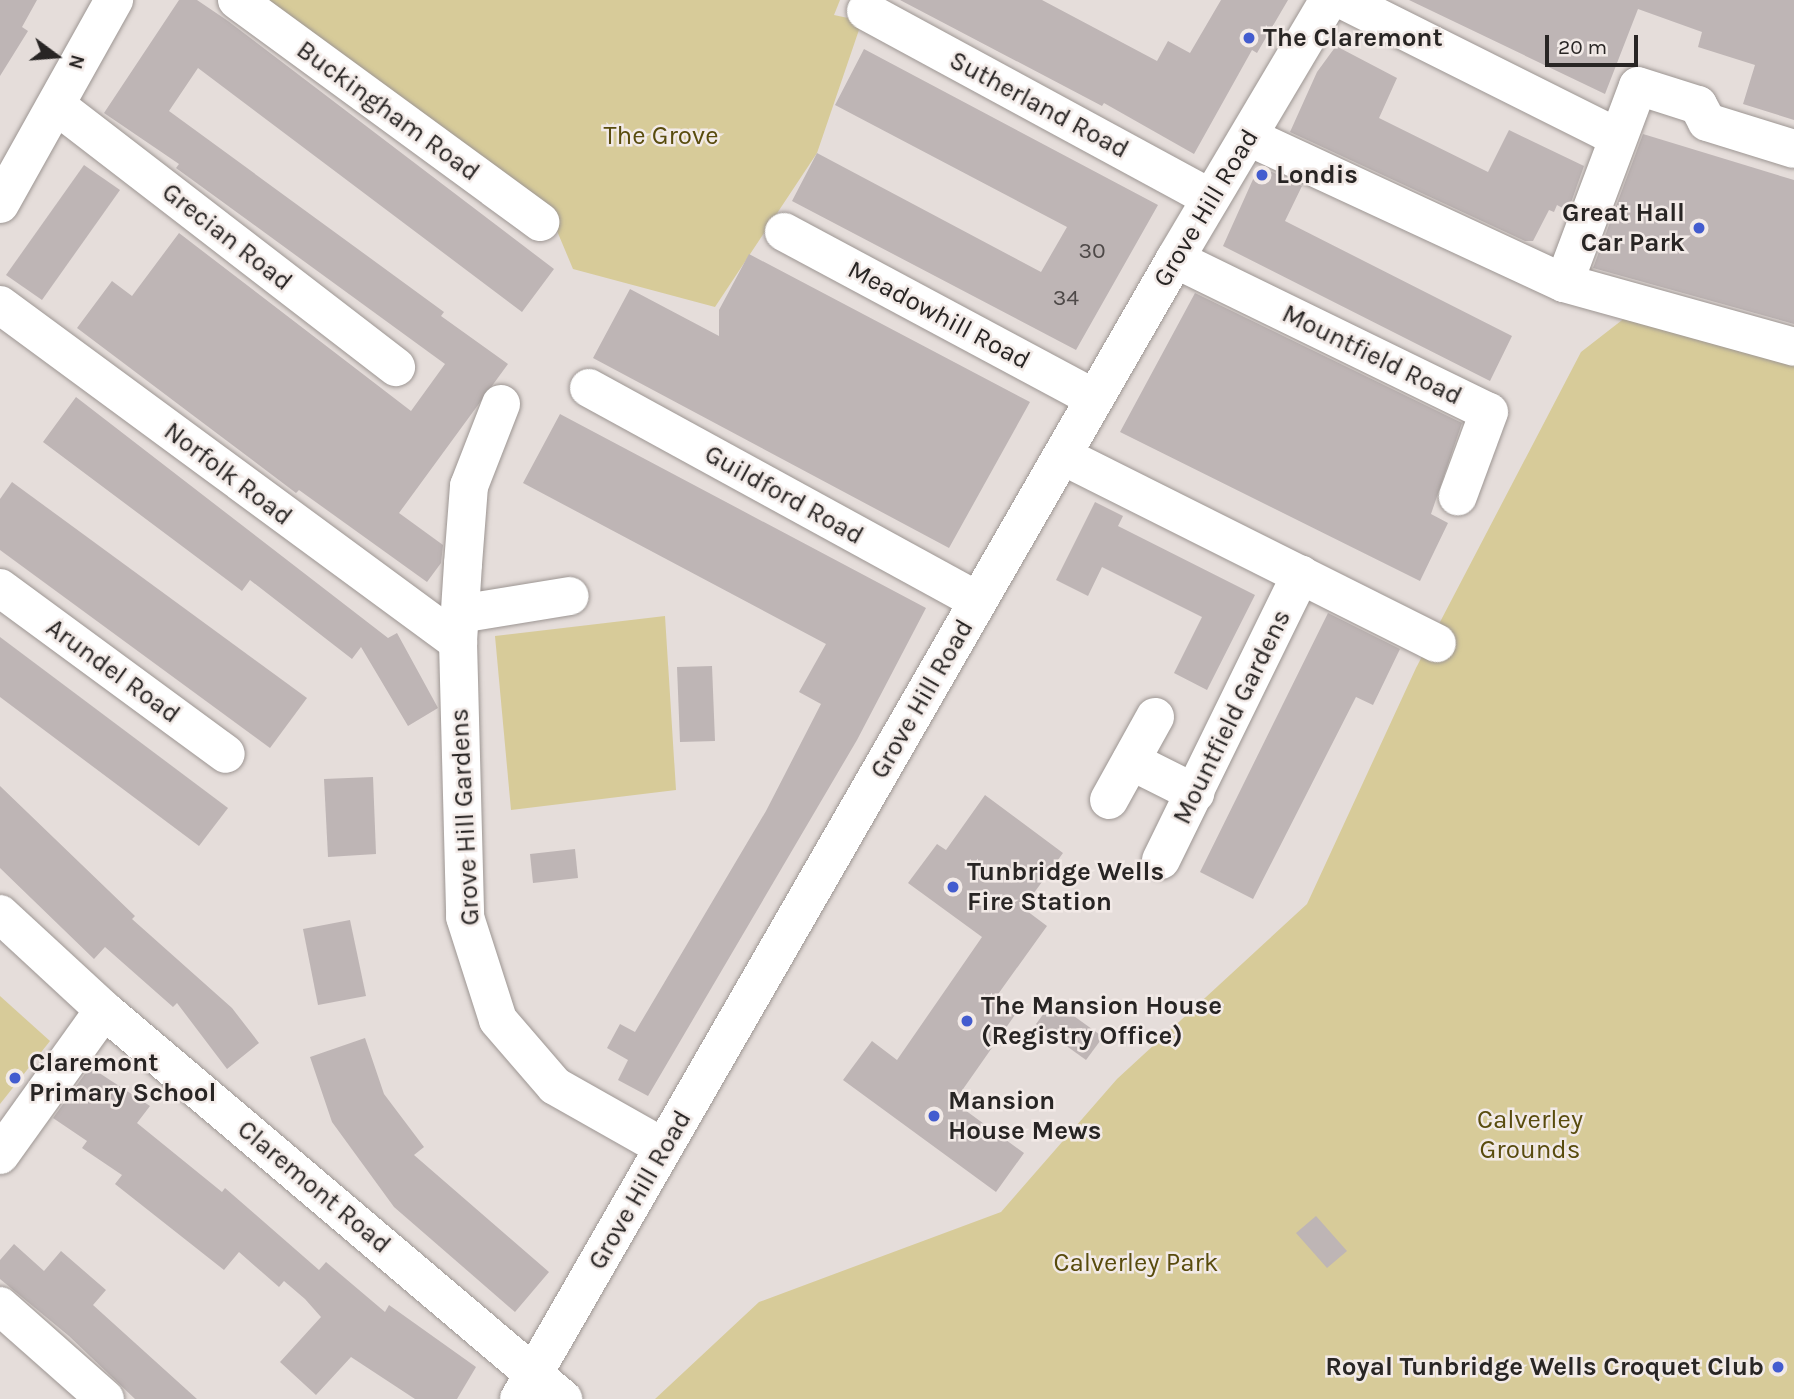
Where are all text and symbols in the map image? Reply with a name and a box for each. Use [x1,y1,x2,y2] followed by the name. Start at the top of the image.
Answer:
[21,21,91,91] north arrow
[1549,21,1642,65] scale bar
[1263,22,1443,54] place label: The Claremont
[1241,30,1257,46] marker: The Claremont
[290,34,486,188] street label: Buckingham Road
[1558,35,1607,59] text: 20 m
[944,45,1134,165] street label: Sutherland Road
[64,52,89,71] text: N
[604,120,718,152] park label: The Grove
[1147,123,1265,293] street label: Grove Hill Road
[1276,159,1358,191] place label: Londis
[1254,167,1270,183] marker: Londis
[156,176,298,298] street label: Grecian Road
[1562,197,1685,258] place label: Great Hall Car Park
[1691,220,1707,236] marker: Great Hall Car Park
[1078,237,1106,265] house number: 30
[842,254,1036,376] street label: Meadowhill Road
[1053,284,1079,312] house number: 34
[1277,298,1467,412] street label: Mountfield Road
[158,416,298,532] street label: Norfolk Road
[699,438,869,552] street label: Guildford Road
[1166,605,1298,829] street label: Mountfield Gardens
[40,612,186,730] street label: Arundel Road
[864,614,980,784] street label: Grove Hill Road
[444,708,486,926] street label: Grove Hill Gardens
[967,856,1164,917] place label: Tunbridge Wells Fire Station
[945,879,961,895] marker: Tunbridge Wells Fire Station
[981,990,1222,1052] place label: The Mansion House (Registry Office)
[959,1013,975,1029] marker: The Mansion House (Registry Office)
[29,1047,216,1108] place label: Claremont Primary School
[7,1070,23,1086] marker: Claremont Primary School
[948,1085,1101,1146] place label: Mansion House Mews
[1477,1104,1583,1166] park label: Calverley Grounds
[582,1105,698,1275] street label: Grove Hill Road
[926,1108,942,1124] marker: Mansion House Mews
[231,1114,397,1260] street label: Claremont Road
[1053,1247,1219,1279] park label: Calverley Park
[1325,1351,1764,1383] place label: Royal Tunbridge Wells Croquet Club
[1770,1359,1786,1375] marker: Royal Tunbridge Wells Croquet Club

